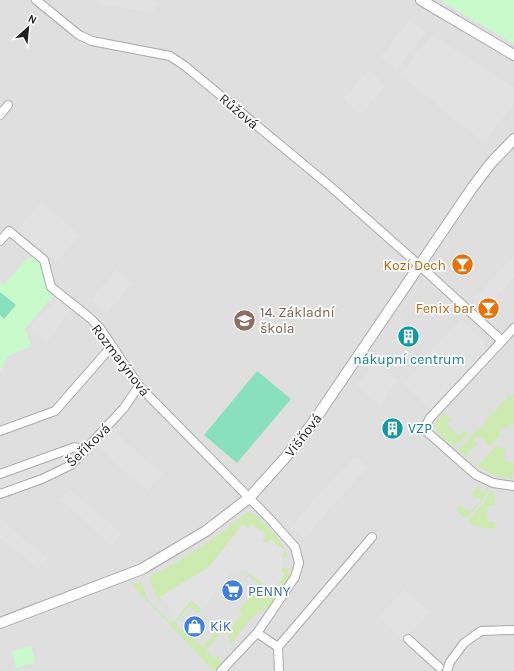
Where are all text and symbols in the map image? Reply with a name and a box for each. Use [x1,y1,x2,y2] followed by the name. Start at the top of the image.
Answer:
[8,8,48,48] north arrow
[26,12,39,27] text: N
[216,90,262,133] street label: Růžová
[449,252,475,278] bar icon: Kozí Dech
[384,257,446,274] place label: Kozí Dech
[476,295,502,321] bar icon: Fenix bar
[416,300,475,317] place label: Fenix bar
[260,304,336,337] place label: 14. Základní škola
[232,307,258,333] school or university icon: 14. Základní škola
[88,321,153,400] street label: Rozmarýnová
[396,324,422,350] building icon: nákupní centrum
[353,351,465,368] place label: nákupní centrum
[281,410,326,460] street label: Višňová
[379,415,405,441] building icon: VZP
[63,420,114,471] street label: Šeříková
[408,420,432,437] place label: VZP
[220,578,246,604] supermarket icon: PENNY
[248,583,291,600] place label: PENNY
[182,613,208,639] shop icon: KiK
[210,618,232,635] place label: KiK

